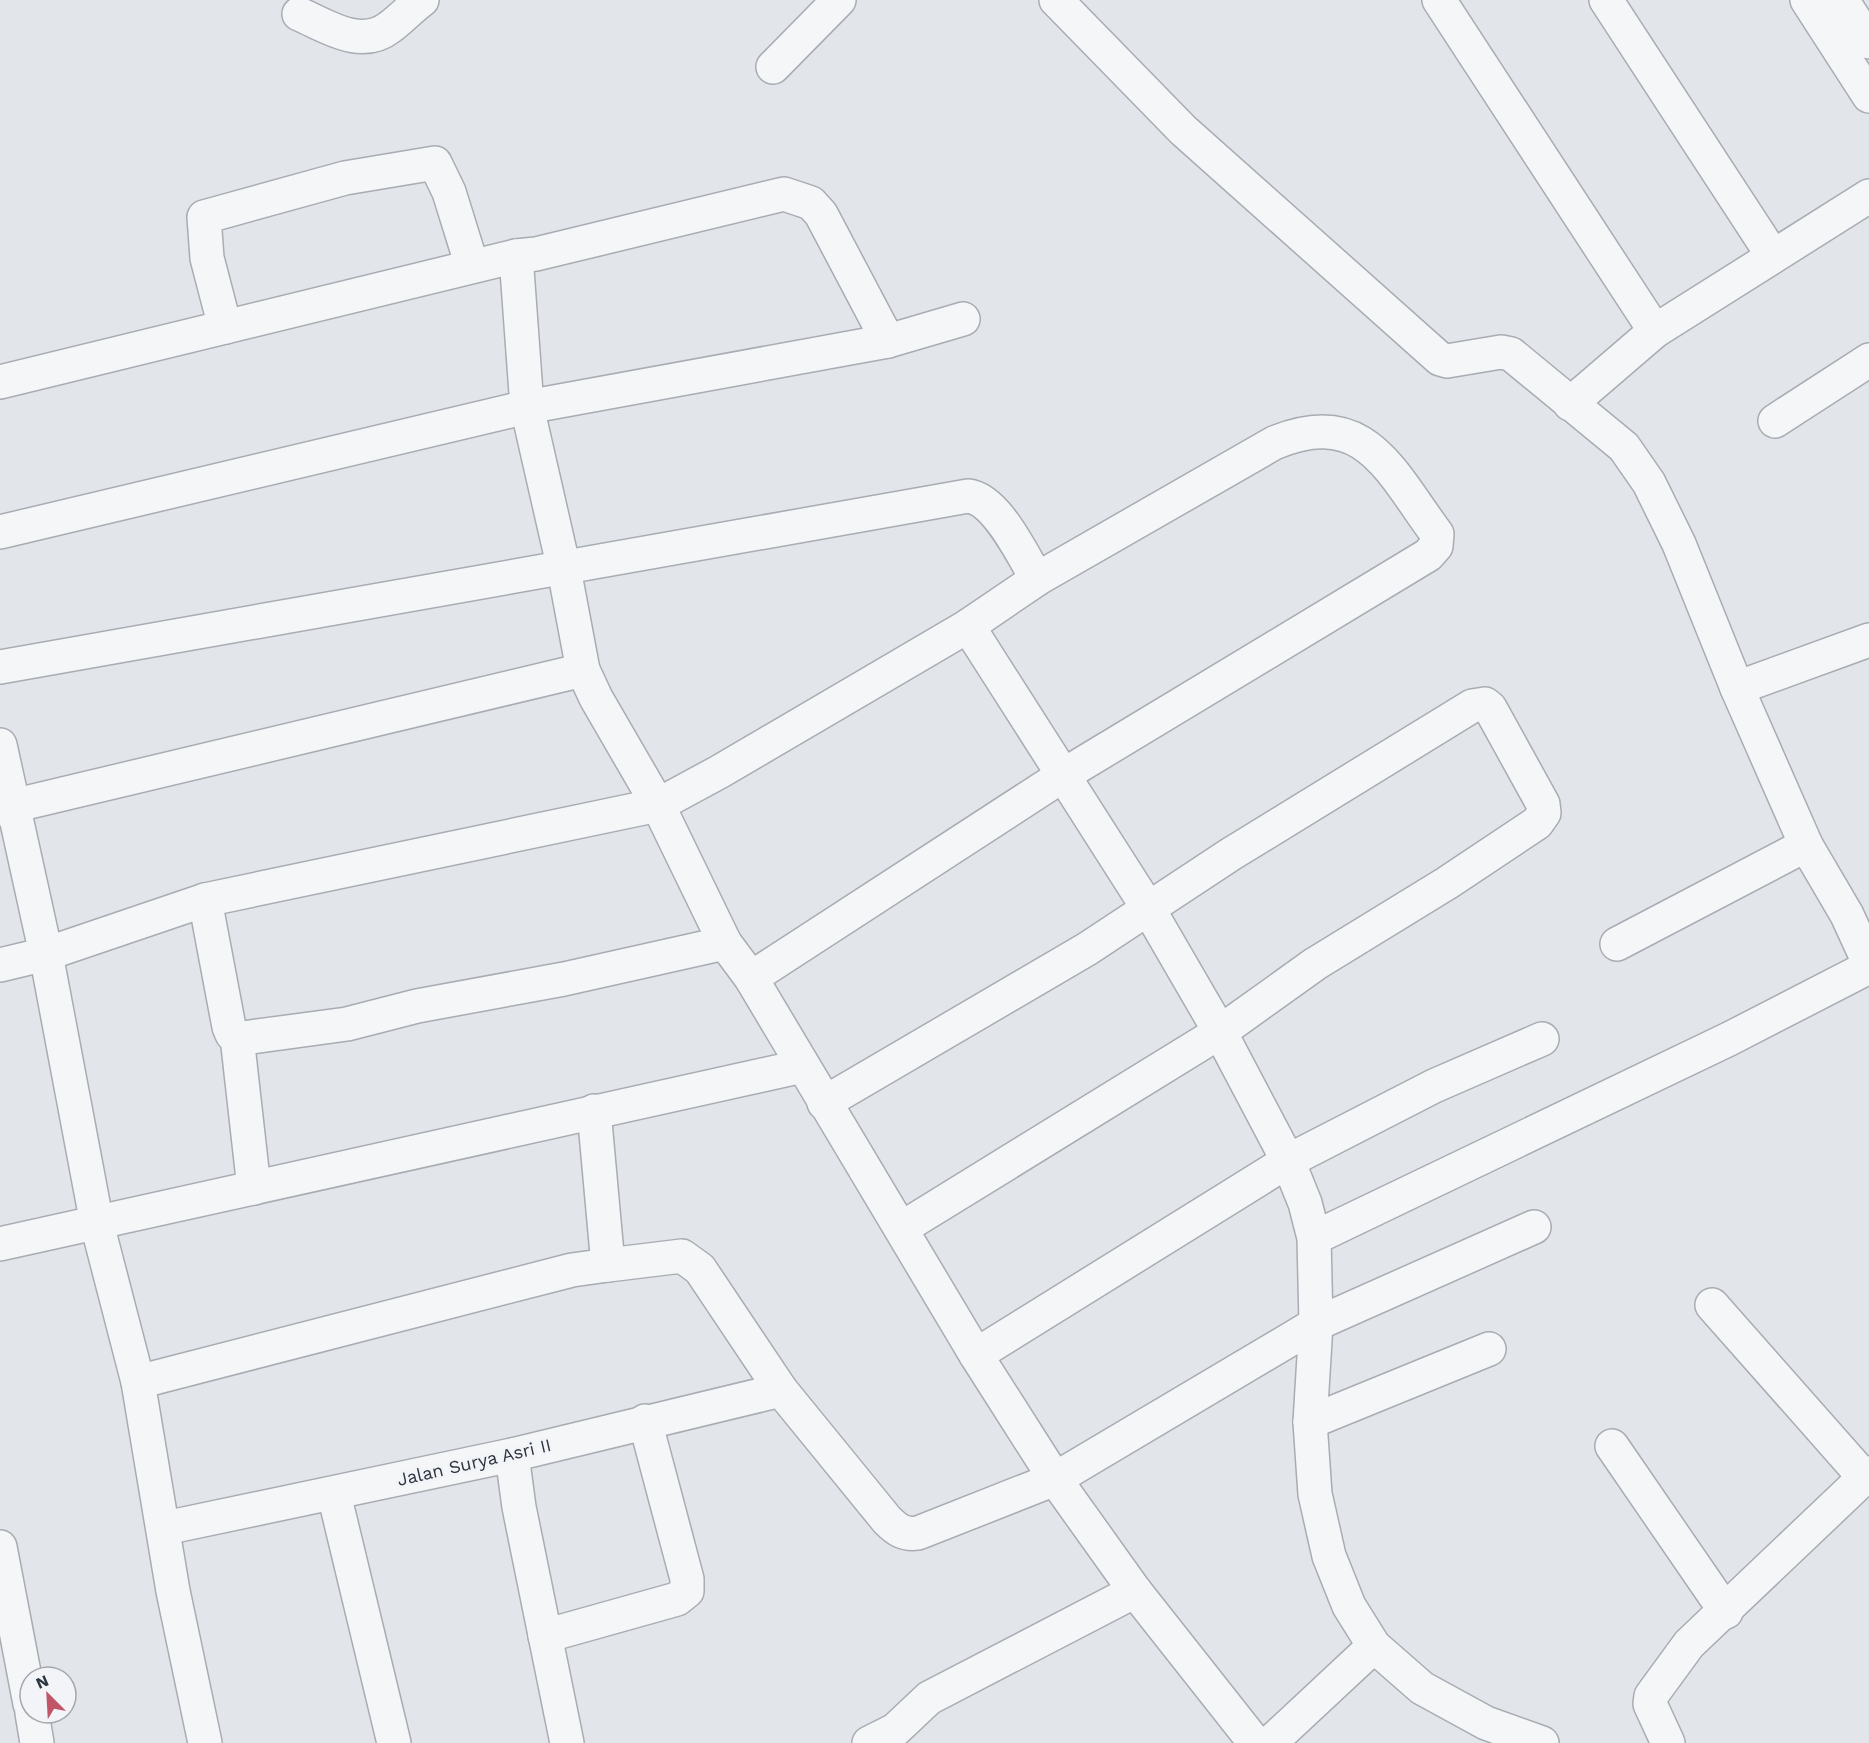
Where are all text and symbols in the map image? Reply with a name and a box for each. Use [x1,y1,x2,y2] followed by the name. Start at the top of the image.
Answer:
[395,1434,553,1490] street label: Jalan Surya Asri II
[18,1665,78,1725] north arrow
[33,1671,51,1693] text: N

